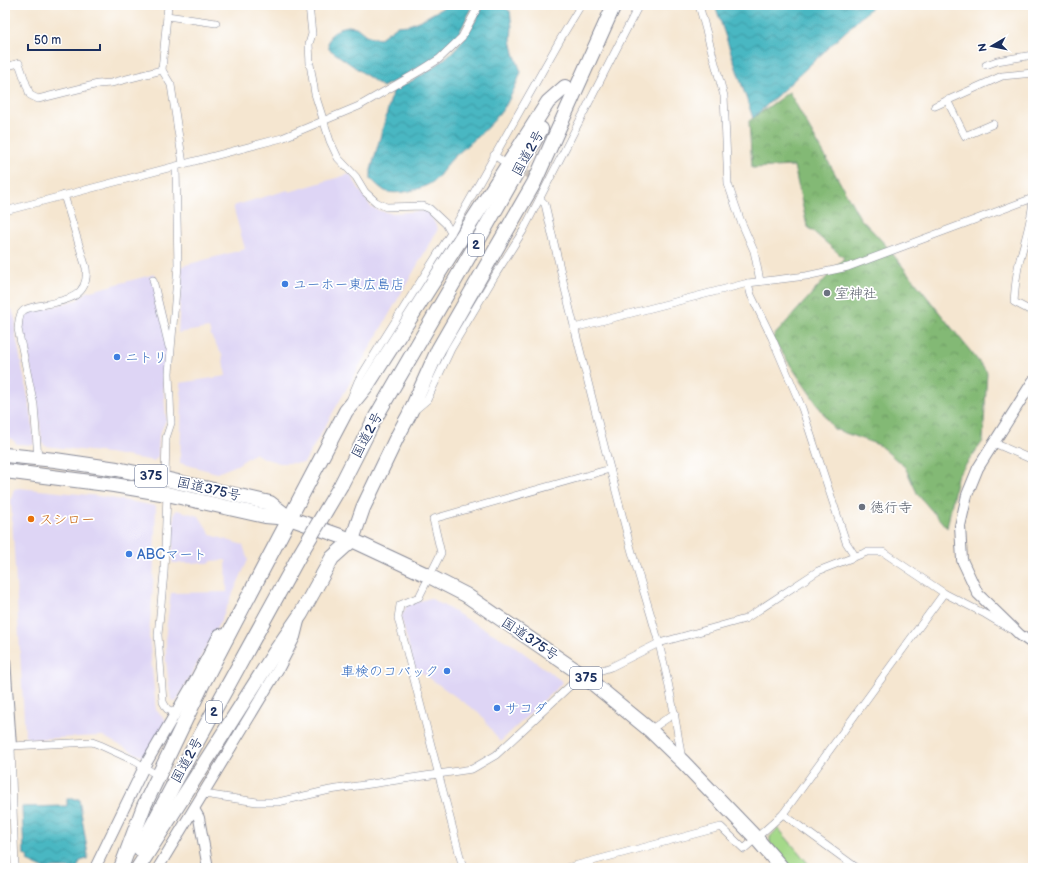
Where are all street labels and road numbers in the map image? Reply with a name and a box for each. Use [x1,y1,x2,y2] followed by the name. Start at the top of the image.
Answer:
[508,127,548,179] street label: 国道2号
[468,234,484,256] road number: 2
[348,409,386,461] street label: 国道2号
[135,465,167,487] road number: 375
[175,473,243,505] street label: 国道375号
[498,614,562,664] street label: 国道375号
[570,667,602,689] road number: 375
[206,701,222,723] road number: 2
[167,734,207,786] street label: 国道2号

